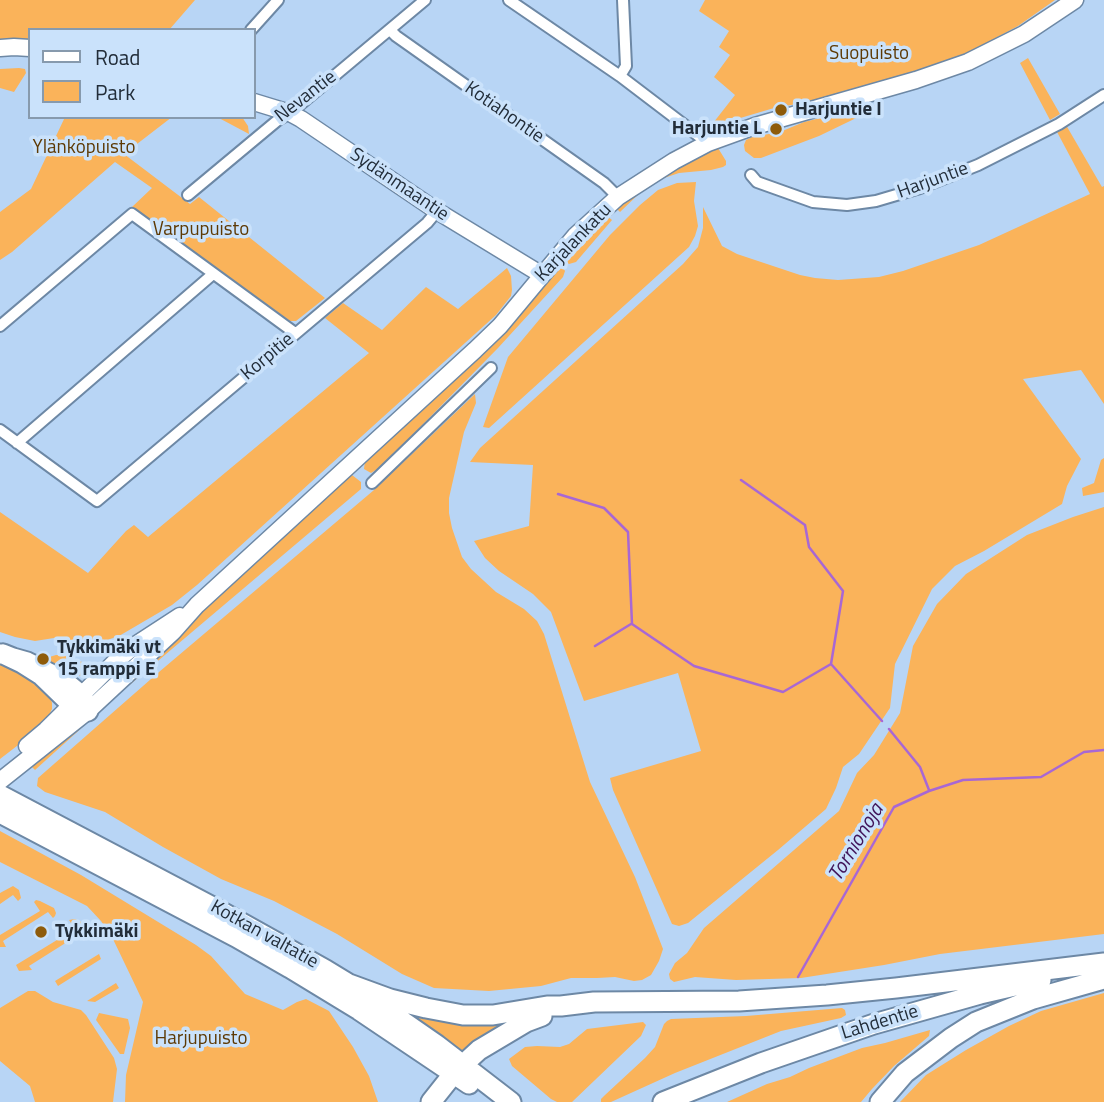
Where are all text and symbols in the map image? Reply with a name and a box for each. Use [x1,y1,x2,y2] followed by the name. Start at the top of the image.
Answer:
[28,28,256,119] legend
[95,41,140,73] text: Road
[829,43,909,65] park label: Suopuisto
[271,66,341,128] street label: Nevantie
[95,76,135,108] text: Park
[460,77,548,149] street label: Kotiahontie
[795,99,882,121] place label: Harjuntie I
[773,102,789,118] marker: Harjuntie I
[672,118,762,140] place label: Harjuntie L
[768,121,784,137] marker: Harjuntie L
[32,137,136,159] park label: Ylänköpuisto
[345,144,453,226] street label: Sydänmaantie
[894,158,972,204] street label: Harjuntie
[531,199,617,287] street label: Karjalankatu
[153,219,249,241] park label: Varpupuisto
[237,328,299,386] street label: Korpitie
[57,637,161,681] place label: Tykkimäki vt 15 ramppi E
[35,651,51,667] marker: Tykkimäki vt 15 ramppi E
[824,800,890,886] water label: Tornionoja
[206,896,322,974] street label: Kotkan valtatie
[55,921,138,943] place label: Tykkimäki
[33,924,49,940] marker: Tykkimäki
[839,1001,921,1045] street label: Lahdentie
[155,1028,247,1050] park label: Harjupuisto

